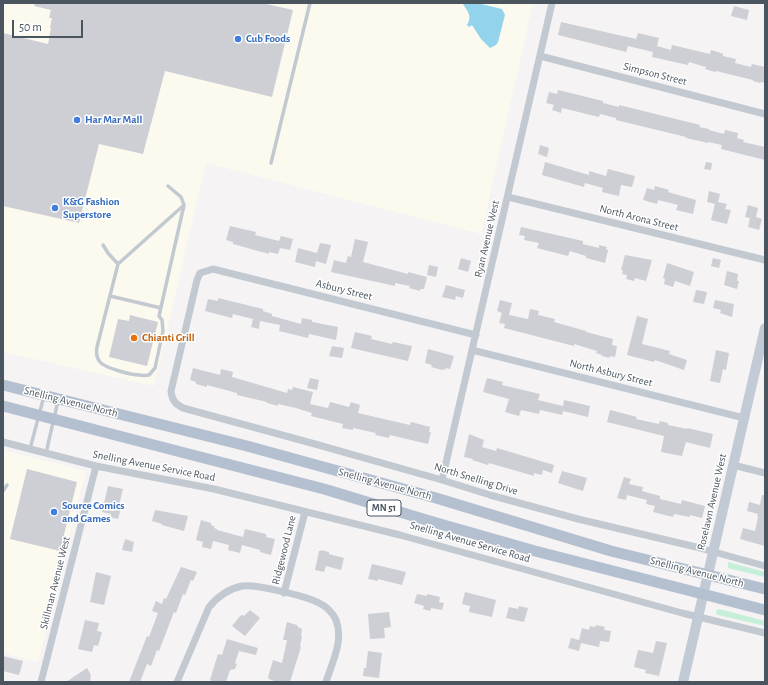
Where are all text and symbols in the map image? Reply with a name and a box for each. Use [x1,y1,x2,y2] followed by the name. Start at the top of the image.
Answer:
[14,12,85,38] scale bar
[19,21,42,33] text: 50 m
[246,32,290,46] place label: Cub Foods
[233,34,243,44] marker: Cub Foods
[622,60,688,88] street label: Simpson Street
[85,113,142,127] place label: Har Mar Mall
[72,115,82,125] marker: Har Mar Mall
[63,195,120,221] place label: K&G Fashion Superstore
[472,199,502,279] street label: Ryan Avenue West
[598,202,680,234] street label: North Arona Street
[50,203,60,213] marker: K&G Fashion Superstore
[314,277,374,303] street label: Asbury Street
[142,331,195,345] place label: Chianti Grill
[129,333,139,343] marker: Chianti Grill
[568,356,654,390] street label: North Asbury Street
[23,384,119,420] street label: Snelling Avenue North
[92,448,216,484] street label: Snelling Avenue Service Road
[694,452,730,552] street label: Roselawn Avenue West
[433,460,519,498] street label: North Snelling Drive
[337,465,433,503] street label: Snelling Avenue North
[62,499,124,525] place label: Source Comics and Games
[367,500,401,516] road number: MN 51
[49,507,59,517] marker: Source Comics and Games
[269,514,299,586] street label: Ridgewood Lane
[408,518,532,566] street label: Snelling Avenue Service Road
[37,535,73,631] street label: Skillman Avenue West
[649,554,745,590] street label: Snelling Avenue North

